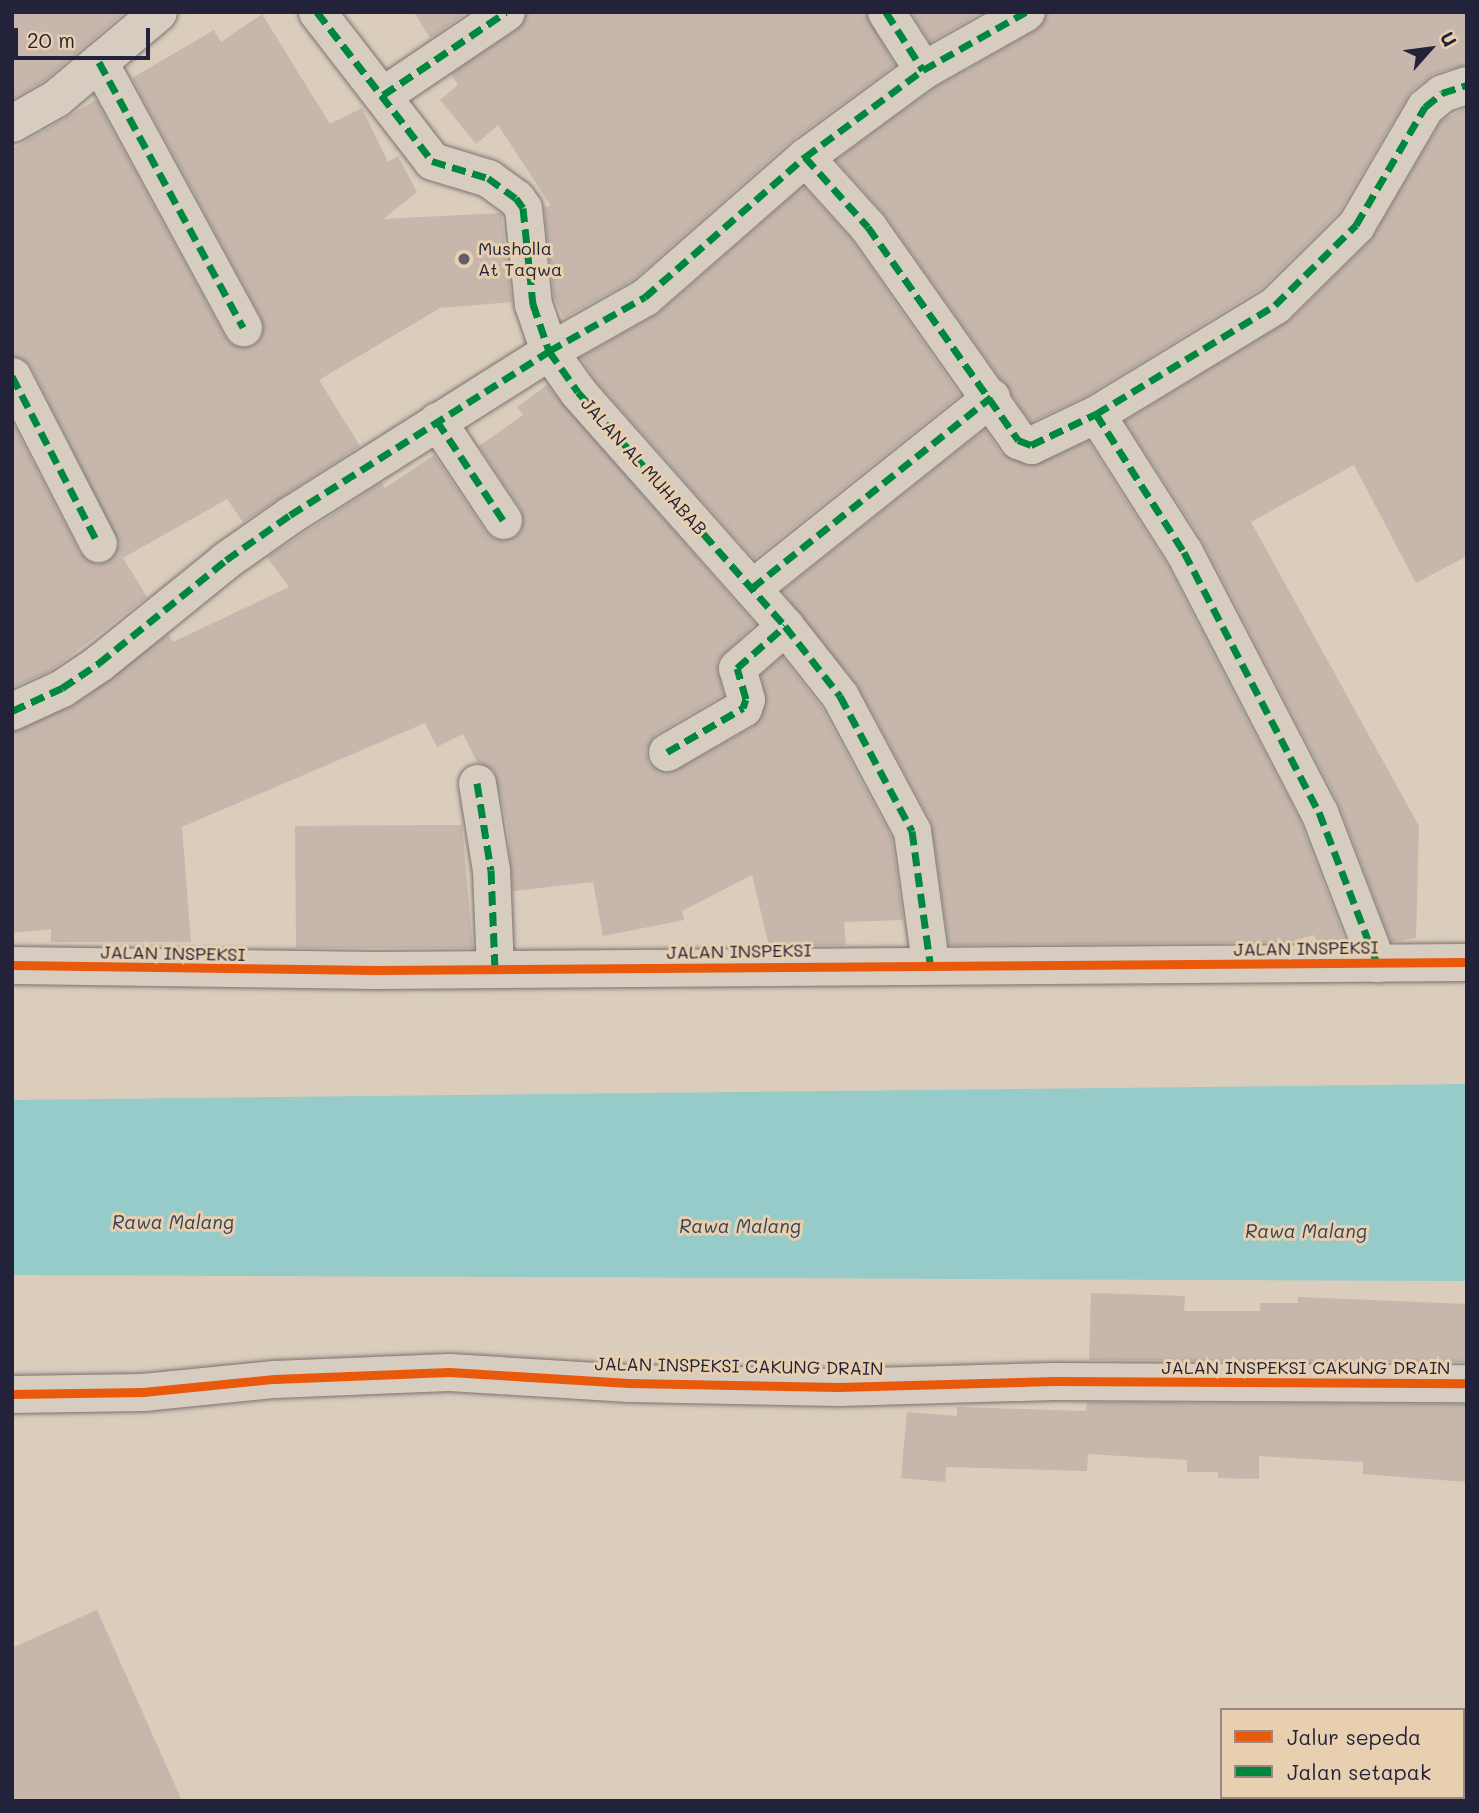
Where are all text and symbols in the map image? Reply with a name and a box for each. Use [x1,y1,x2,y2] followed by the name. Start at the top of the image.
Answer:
[18,14,154,58] scale bar
[1395,14,1465,84] north arrow
[27,26,75,53] text: 20 m
[1435,27,1463,51] text: U
[478,238,562,280] place label: Musholla At Taqwa
[456,251,472,267] marker: Musholla At Taqwa
[577,393,711,539] street label: JALAN AL MUHABAB
[1233,936,1379,960] street label: JALAN INSPEKSI
[666,939,812,963] street label: JALAN INSPEKSI
[100,941,246,965] street label: JALAN INSPEKSI
[112,1211,234,1233] water label: Rawa Malang
[679,1215,801,1237] water label: Rawa Malang
[1245,1220,1367,1242] water label: Rawa Malang
[594,1353,884,1379] street label: JALAN INSPEKSI CAKUNG DRAIN
[1162,1356,1450,1378] street label: JALAN INSPEKSI CAKUNG DRAIN
[1220,1708,1465,1799] legend
[1287,1723,1421,1750] text: Jalur sepeda
[1287,1758,1431,1785] text: Jalan setapak

